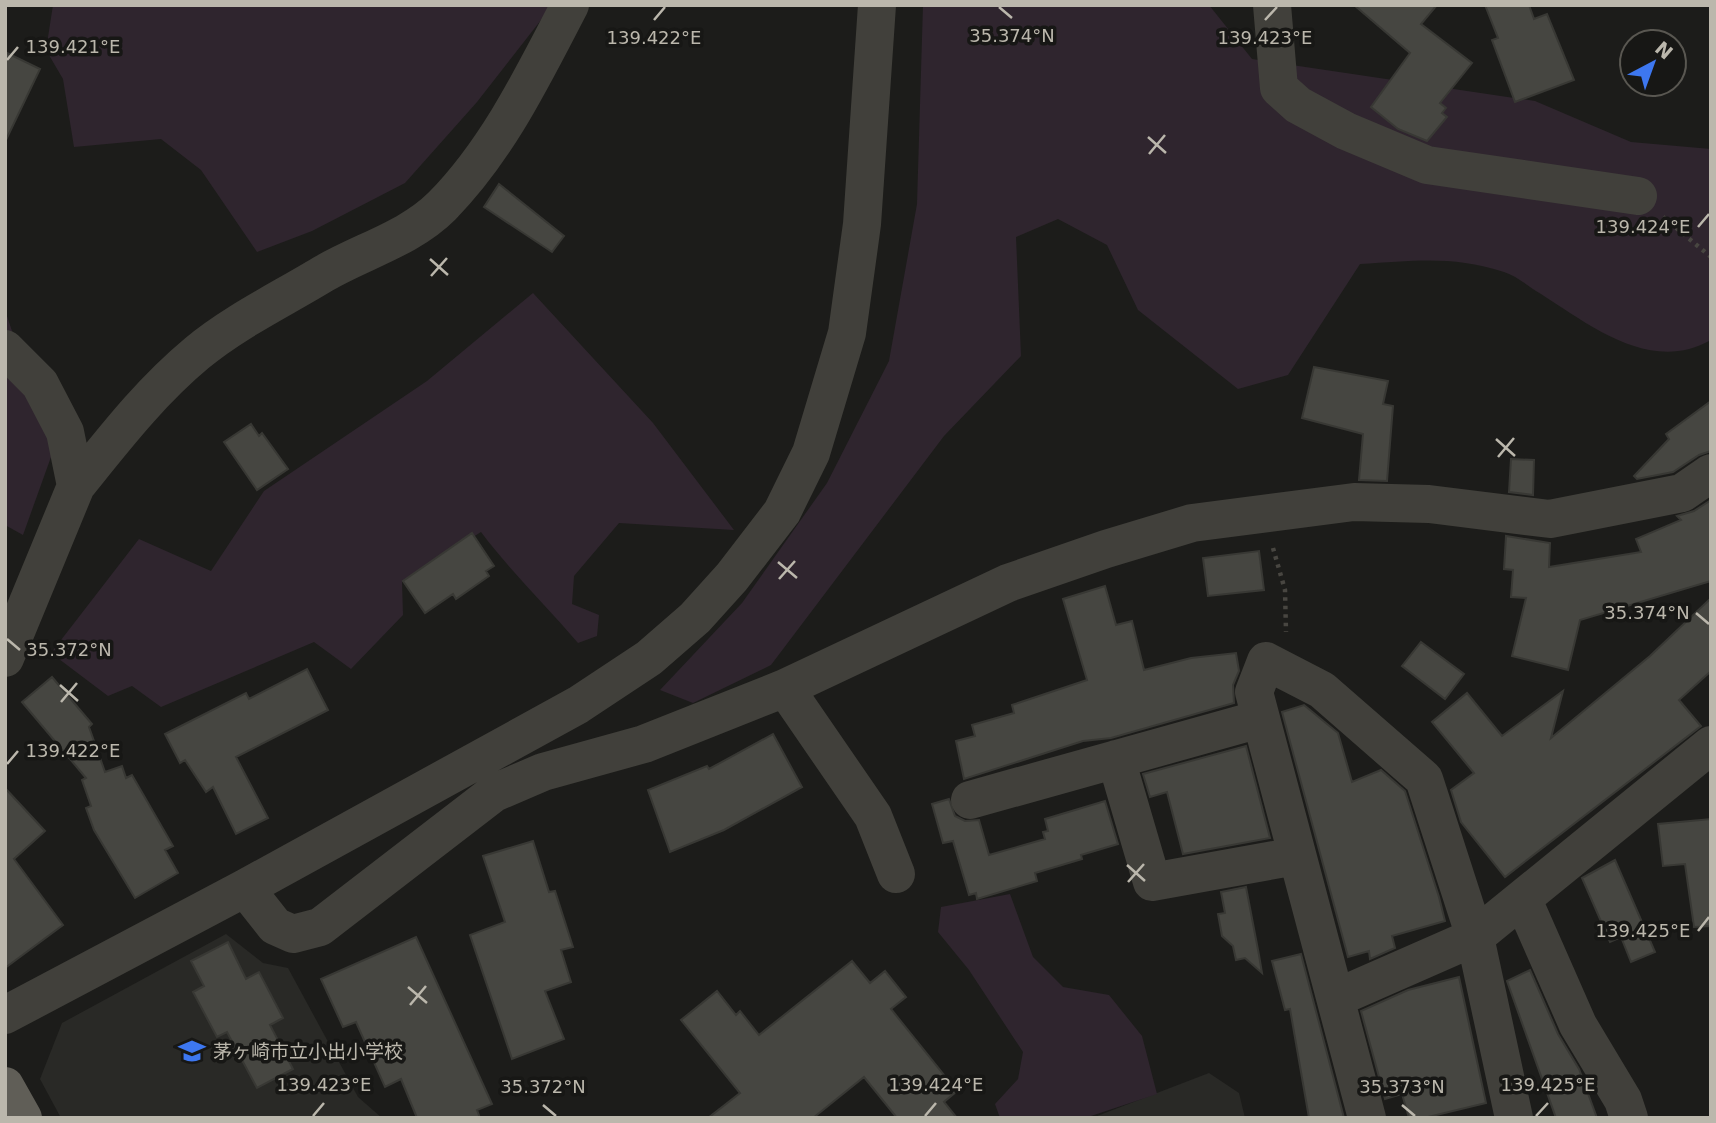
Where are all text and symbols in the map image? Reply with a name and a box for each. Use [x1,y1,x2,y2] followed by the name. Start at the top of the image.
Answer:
[969,25,1055,46] text: 35.374°N
[607,27,701,48] text: 139.422°E
[1218,27,1312,48] text: 139.423°E
[1618,28,1688,98] north arrow
[26,36,120,57] text: 139.421°E
[1651,37,1677,64] text: N
[1596,216,1690,237] text: 139.424°E
[1604,602,1690,623] text: 35.374°N
[26,639,112,660] text: 35.372°N
[26,740,120,761] text: 139.422°E
[1596,920,1690,941] text: 139.425°E
[177,1036,207,1066] school or university icon: 茅ヶ崎市立小出小学校
[213,1040,403,1062] place label: 茅ヶ崎市立小出小学校
[277,1074,371,1095] text: 139.423°E
[889,1074,983,1095] text: 139.424°E
[1501,1074,1595,1095] text: 139.425°E
[500,1076,586,1097] text: 35.372°N
[1359,1076,1445,1097] text: 35.373°N

